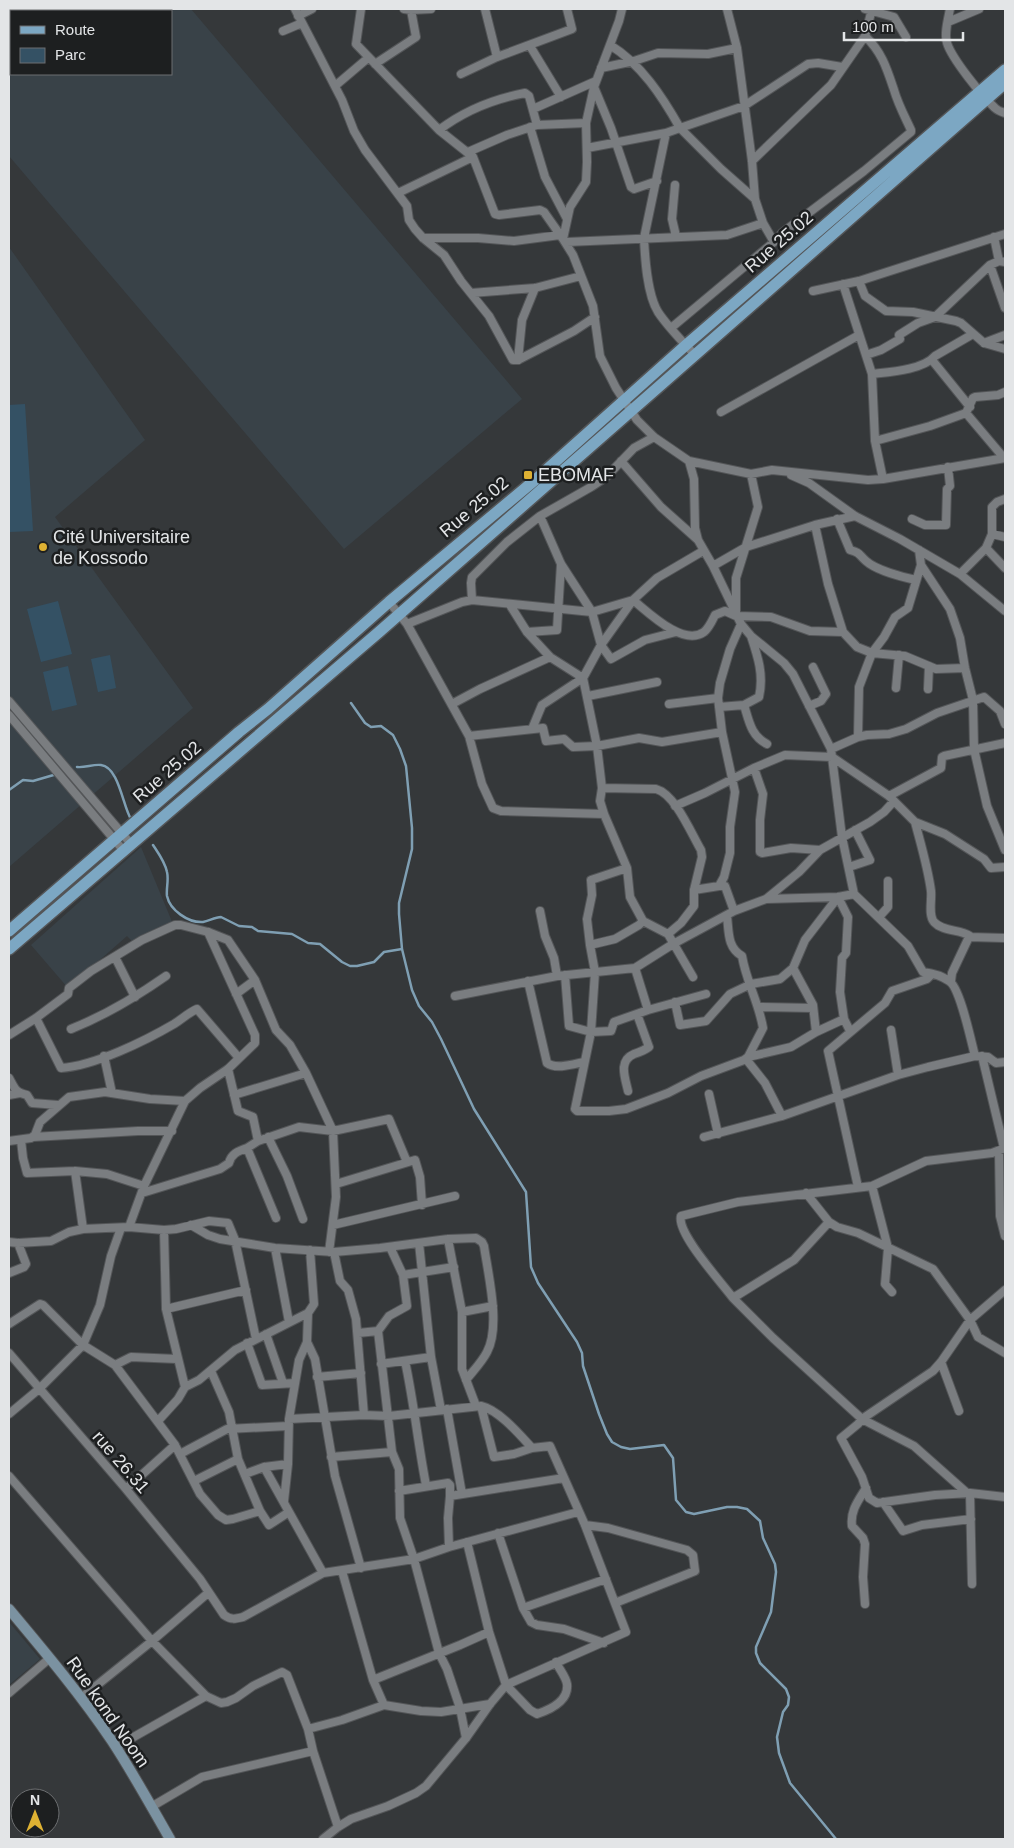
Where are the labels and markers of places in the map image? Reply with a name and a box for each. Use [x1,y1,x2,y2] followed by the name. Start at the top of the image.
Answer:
[538,465,614,485] place label: EBOMAF
[522,469,534,481] marker: EBOMAF
[53,527,190,568] place label: Cité Universitaire de Kossodo
[37,541,49,553] marker: Cité Universitaire de Kossodo

